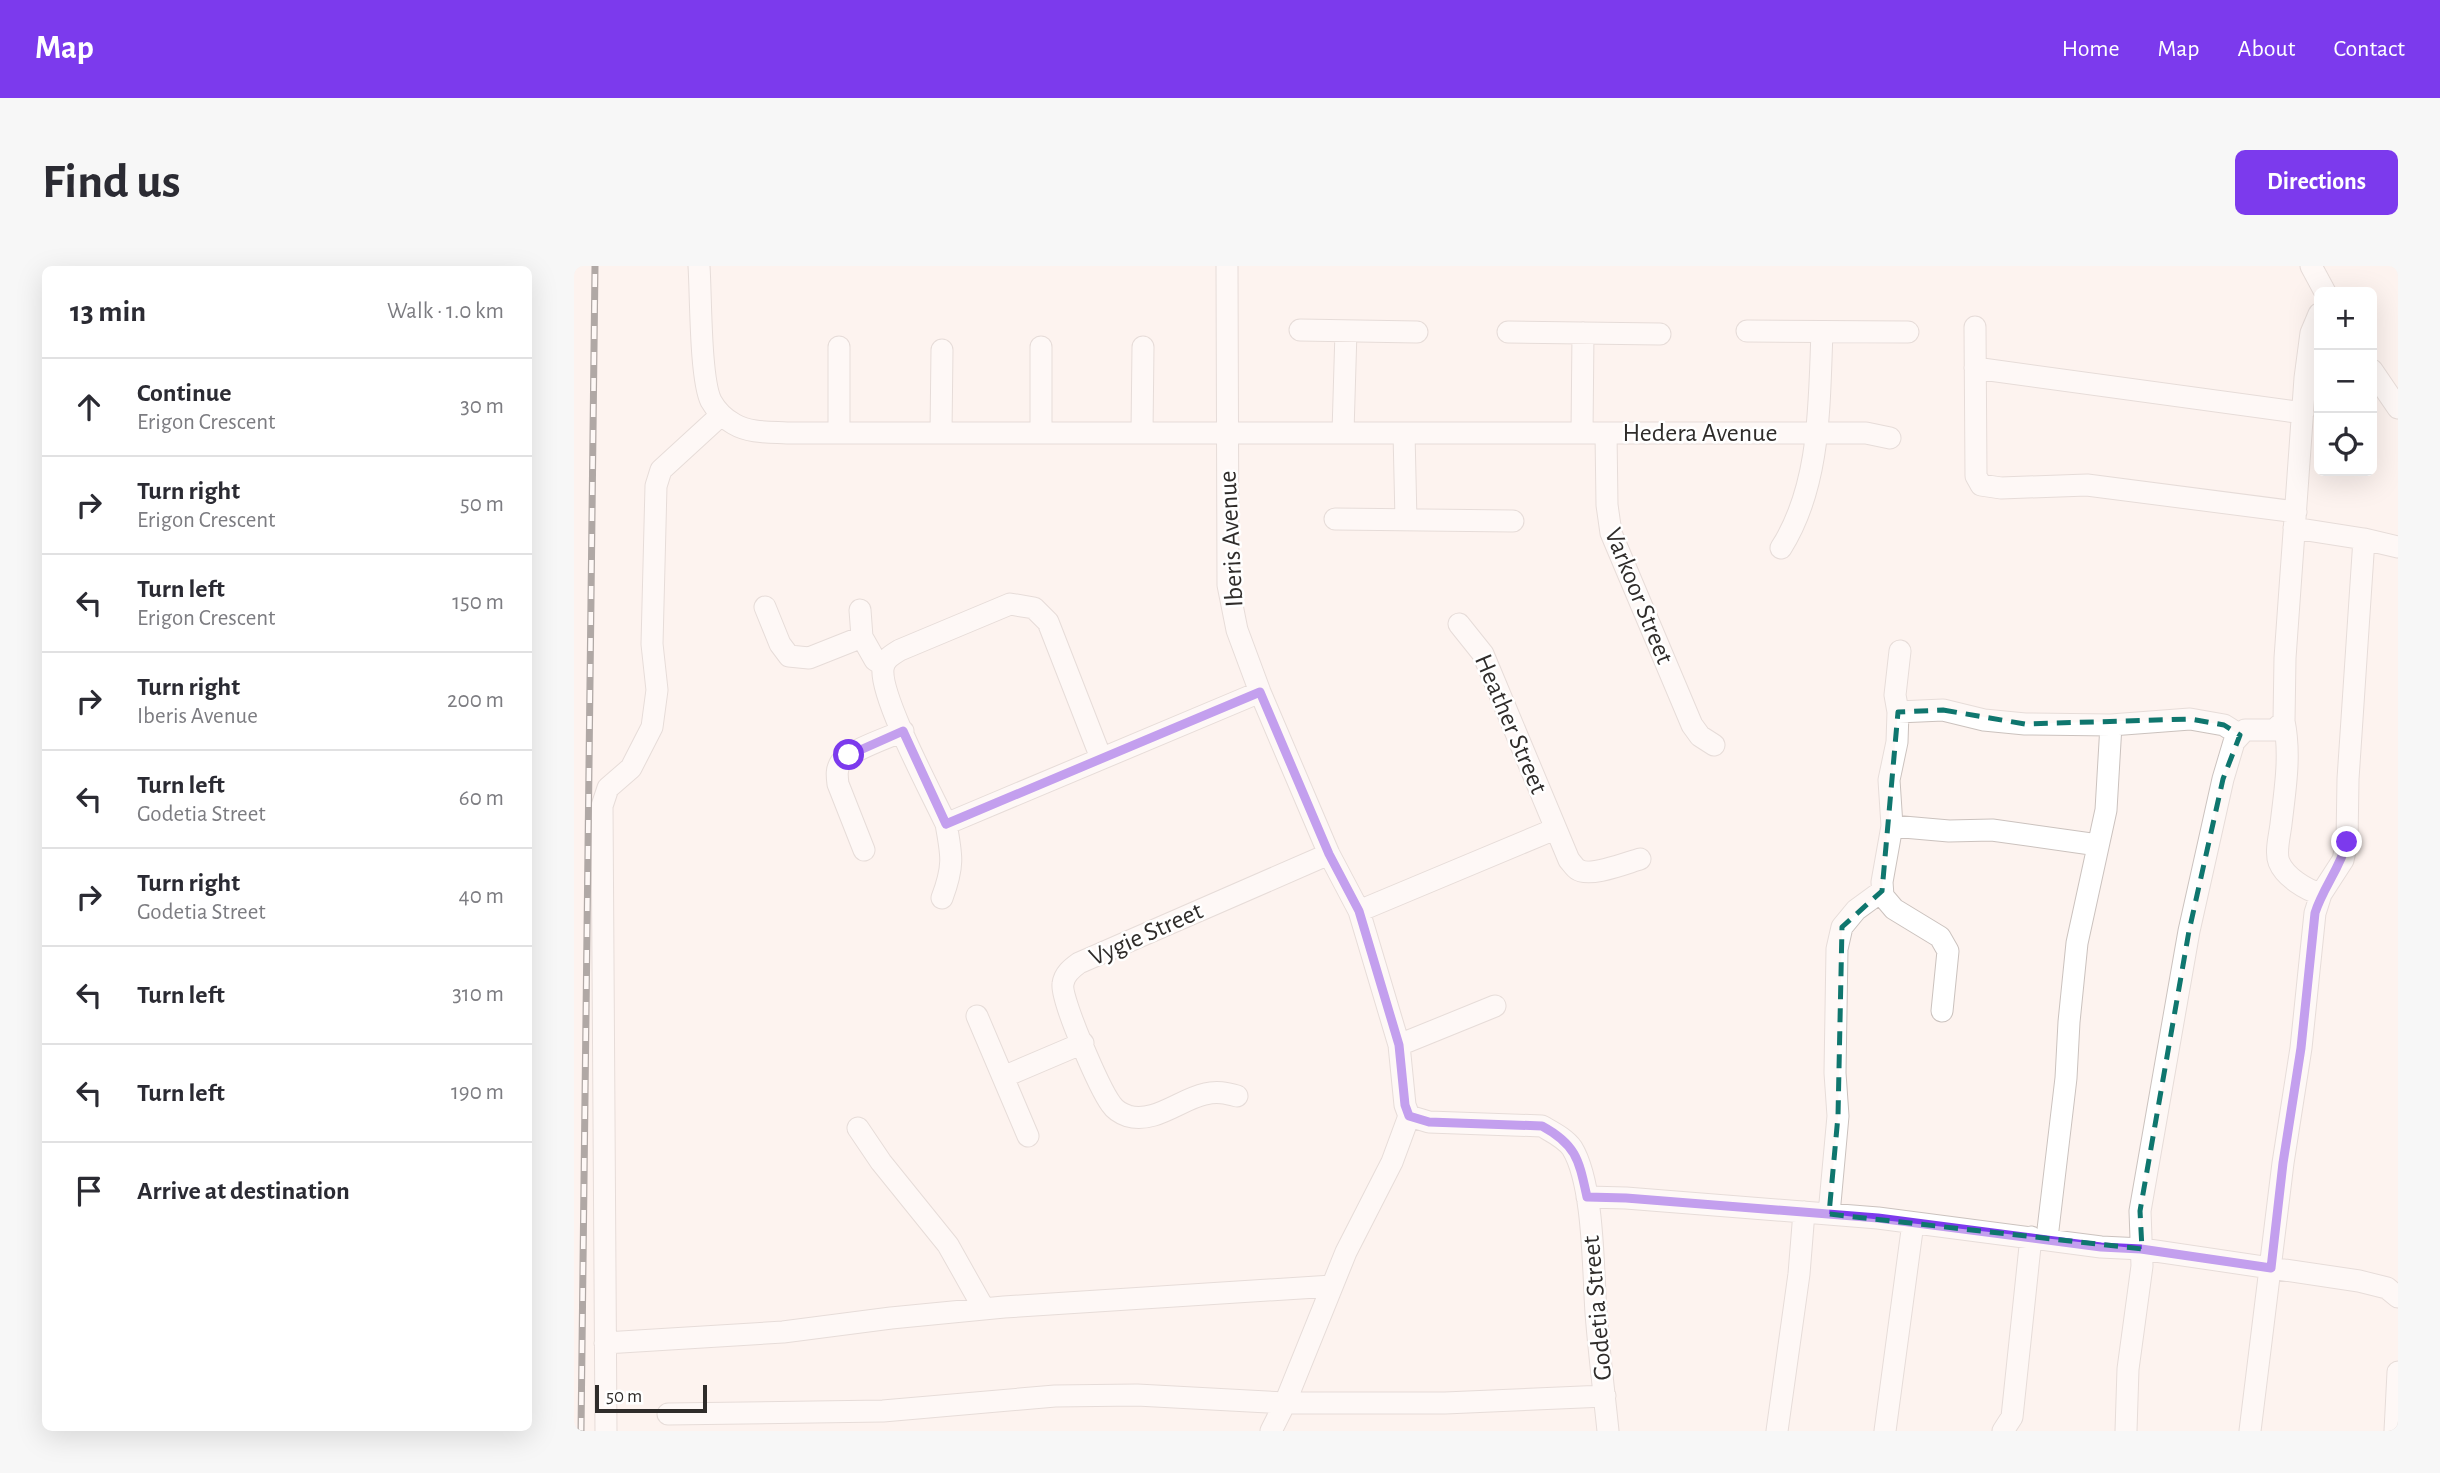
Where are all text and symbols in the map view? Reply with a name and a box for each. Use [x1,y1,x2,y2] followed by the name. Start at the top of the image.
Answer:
[35,32,94,65] text: Map
[2062,37,2120,61] text: Home
[2158,37,2200,61] text: Map
[2238,37,2295,61] text: About
[2333,37,2405,61] text: Contact
[2235,150,2398,215] button: Directions
[42,158,181,207] text: Find us
[2314,287,2377,476] map controls
[2314,287,2377,350] button: +
[70,297,146,327] text: 13 min
[387,300,504,323] text: Walk · 1.0 km
[2314,350,2377,413] button: −
[137,380,232,406] text: Continue
[70,388,108,426] icon: ahead
[460,395,504,418] text: 30 m
[137,411,275,434] text: Erigon Crescent
[2314,413,2377,476] button: locate
[1623,420,1777,446] street label: Hedera Avenue
[1214,470,1248,608] street label: Iberis Avenue
[137,478,240,504] text: Turn right
[70,486,108,524] icon: right
[460,493,504,516] text: 50 m
[137,509,275,532] text: Erigon Crescent
[1600,524,1678,668] street label: Varkoor Street
[137,576,225,602] text: Turn left
[70,584,108,622] icon: left
[452,591,504,614] text: 150 m
[137,607,275,630] text: Erigon Crescent
[1470,650,1552,798] street label: Heather Street
[137,674,240,700] text: Turn right
[70,682,108,720] icon: right
[447,689,504,712] text: 200 m
[137,705,258,728] text: Iberis Avenue
[833,739,864,770] route start
[137,772,225,798] text: Turn left
[70,780,108,818] icon: left
[459,787,504,810] text: 60 m
[137,803,266,826] text: Godetia Street
[2331,826,2362,857] route end
[137,870,240,896] text: Turn right
[70,878,108,916] icon: right
[459,885,504,908] text: 40 m
[1085,898,1207,970] street label: Vygie Street
[137,901,266,924] text: Godetia Street
[70,976,108,1014] icon: left
[137,982,225,1008] text: Turn left
[452,983,504,1006] text: 310 m
[70,1074,108,1112] icon: left
[137,1080,225,1106] text: Turn left
[451,1081,504,1104] text: 190 m
[70,1172,108,1210] icon: arrive
[137,1178,350,1204] text: Arrive at destination
[1578,1234,1616,1382] street label: Godetia Street
[595,1382,707,1414] scale bar
[606,1387,642,1406] text: 50 m

